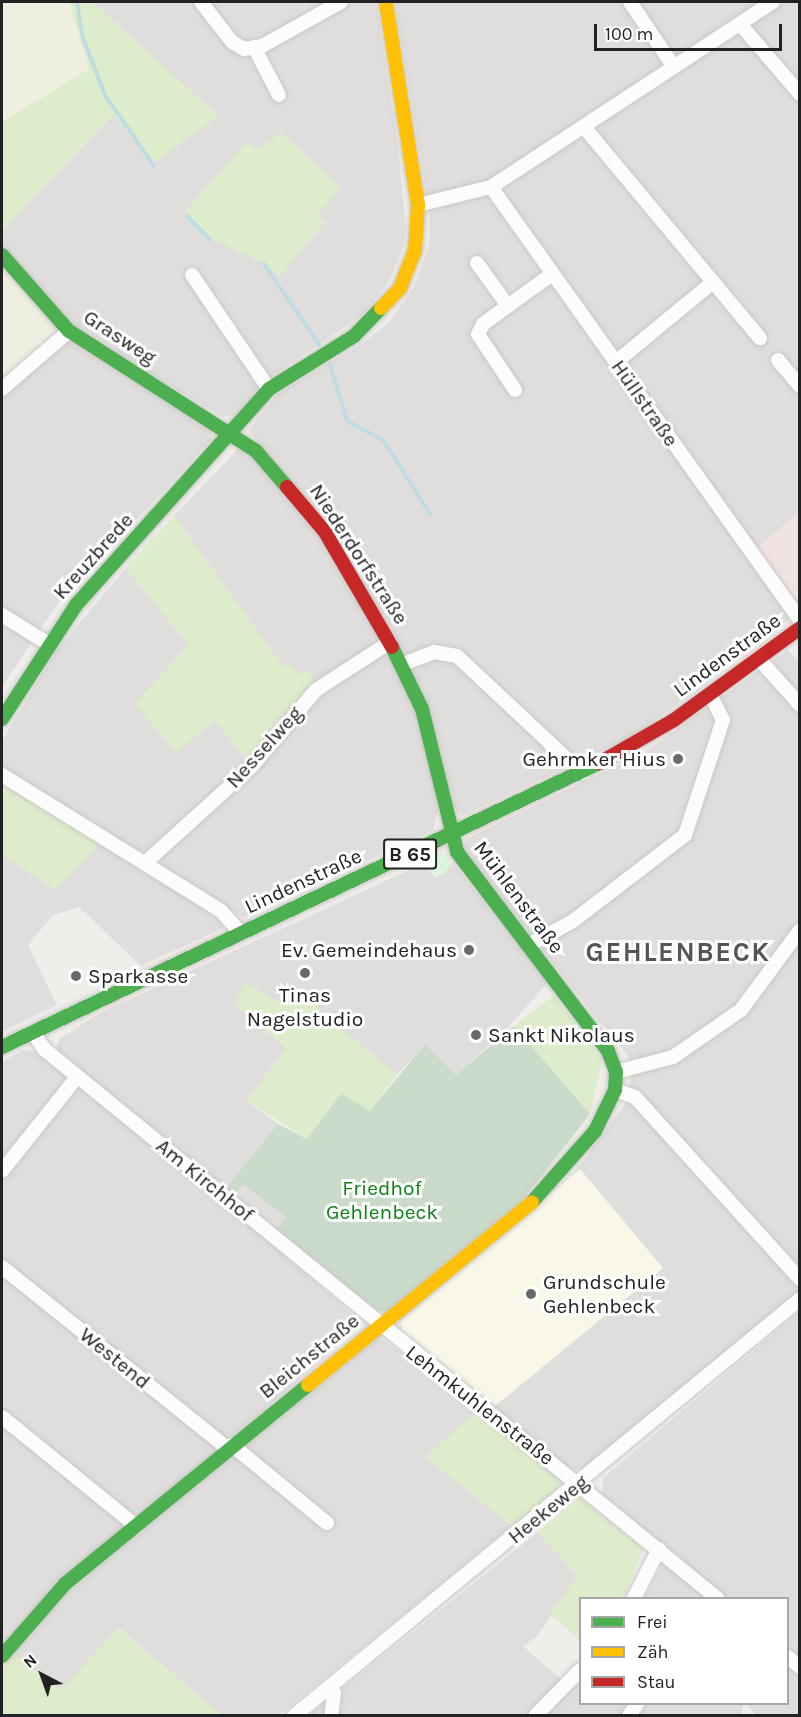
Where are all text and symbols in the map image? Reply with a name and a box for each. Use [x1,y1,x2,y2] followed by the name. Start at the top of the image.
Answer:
[597,12,784,50] scale bar
[605,23,653,45] text: 100 m
[79,304,161,370] street label: Grasweg
[606,355,684,451] street label: Hüllstraße
[304,479,414,629] street label: Niederdorfstraße
[48,507,138,605] street label: Kreuzbrede
[668,608,786,702] street label: Lindenstraße
[221,701,307,793] street label: Nesselweg
[523,746,666,772] place label: Gehrmker Hius
[671,752,685,766] marker: Gehrmker Hius
[469,836,569,958] street label: Mühlenstraße
[383,837,437,871] road number: B 65
[240,843,366,919] street label: Lindenstraße
[281,937,457,963] place label: Ev. Gemeindehaus
[586,937,770,969] district label: GEHLENBECK
[462,943,476,957] marker: Ev. Gemeindehaus
[88,963,188,989] place label: Sparkasse
[298,966,312,980] marker: Tinas Nagelstudio
[69,969,83,983] marker: Sparkasse
[247,982,363,1032] place label: Tinas Nagelstudio
[488,1022,635,1048] place label: Sankt Nikolaus
[469,1028,483,1042] marker: Sankt Nikolaus
[151,1133,259,1227] street label: Am Kirchhof
[326,1175,438,1225] park label: Friedhof Gehlenbeck
[543,1269,666,1319] place label: Grundschule Gehlenbeck
[524,1287,538,1301] marker: Grundschule Gehlenbeck
[254,1308,364,1404] street label: Bleichstraße
[75,1322,155,1394] street label: Westend
[401,1339,559,1471] street label: Lehmkuhlenstraße
[503,1469,593,1549] street label: Heekeweg
[579,1597,789,1705] legend
[637,1611,668,1633] text: Frei
[637,1641,668,1663] text: Zäh
[12,1645,72,1705] north arrow
[19,1650,40,1672] text: N
[637,1671,675,1693] text: Stau

